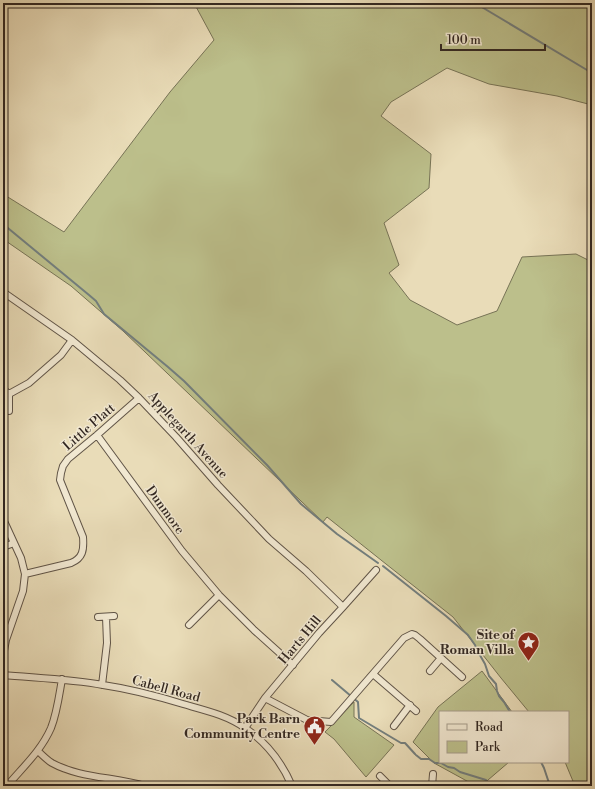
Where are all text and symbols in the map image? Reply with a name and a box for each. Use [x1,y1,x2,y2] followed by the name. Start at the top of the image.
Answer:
[441,26,545,52] scale bar
[447,33,481,48] text: 100 m
[144,387,232,482] street label: Applegarth Avenue
[60,400,119,454] street label: Little Platt
[142,483,188,538] street label: Dunmore
[275,612,325,667] street label: Harts Hill
[440,627,515,658] place label: Site of Roman Villa
[516,629,542,662] place icon: Site of Roman Villa
[130,672,202,706] street label: Cabell Road
[184,711,300,742] place label: Park Barn Community Centre
[439,711,569,763] legend
[302,713,328,746] public building icon: Park Barn Community Centre
[475,720,503,735] text: Road
[475,740,501,755] text: Park

